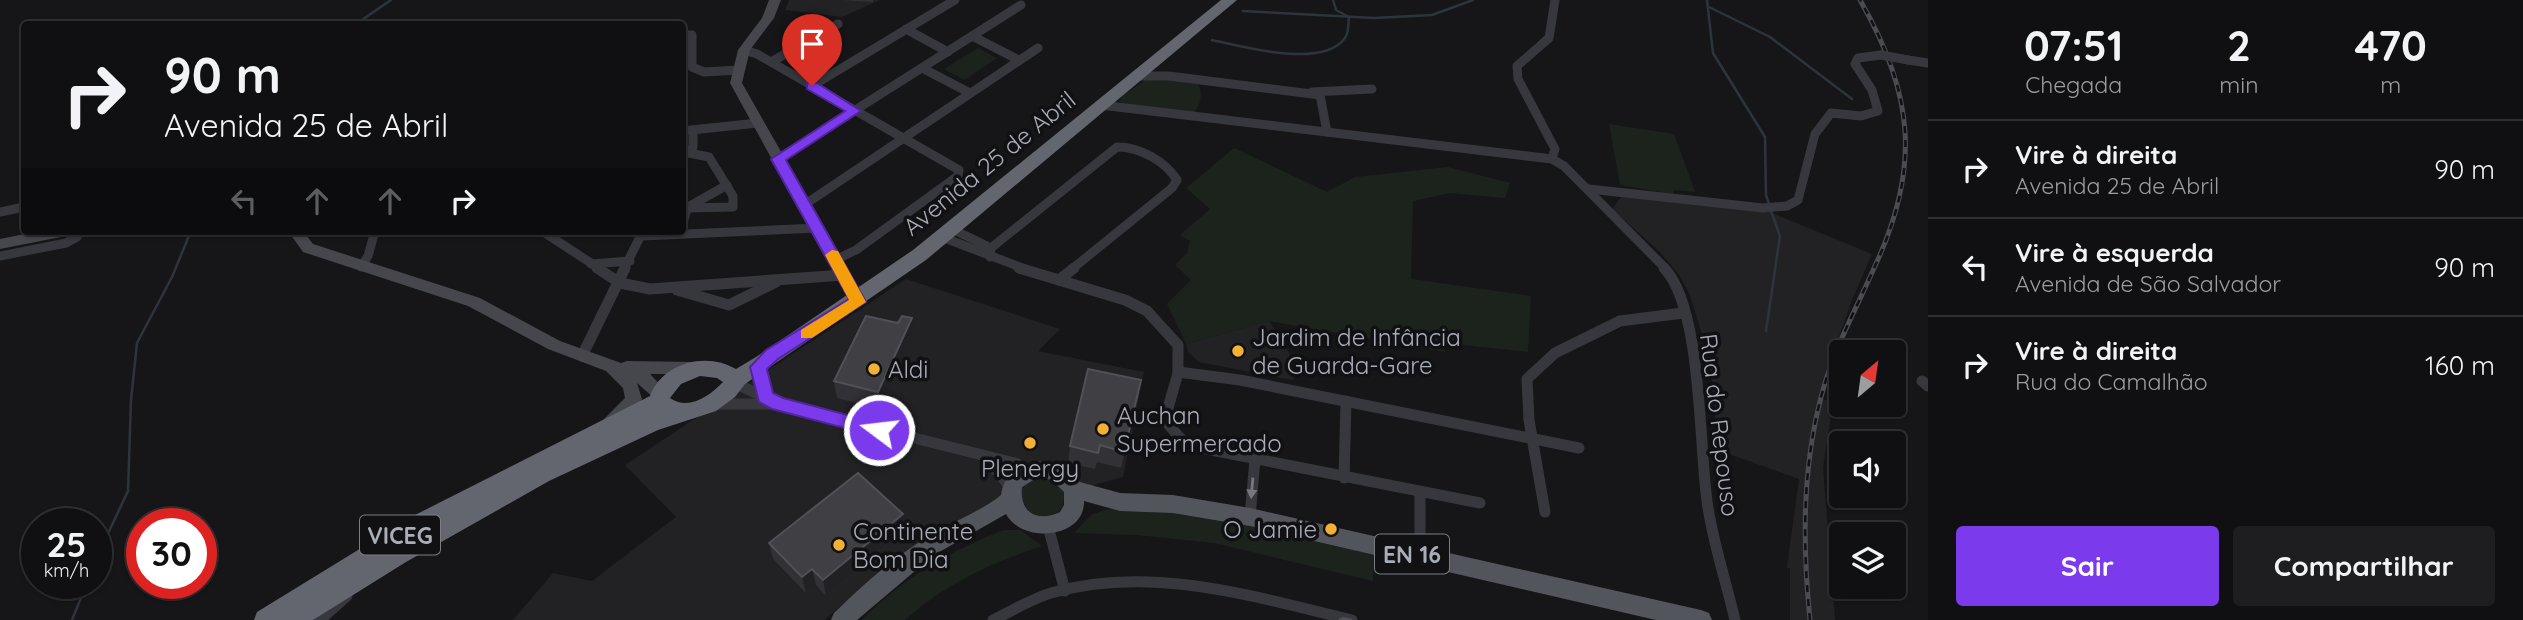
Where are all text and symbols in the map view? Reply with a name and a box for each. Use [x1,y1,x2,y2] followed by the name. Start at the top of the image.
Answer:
[782,14,842,86] pin
[2024,19,2123,72] text: 07:51
[2227,19,2251,72] text: 2
[2355,19,2427,72] text: 470
[793,25,831,63] icon: arrive
[164,44,281,105] text: 90 m
[49,49,140,140] icon: right
[2025,70,2122,99] text: Chegada
[2219,70,2259,99] text: min
[2380,70,2401,99] text: m
[897,84,1081,242] street label: Avenida 25 de Abril
[164,105,448,145] text: Avenida 25 de Abril
[2015,138,2177,171] text: Vire à direita
[1956,150,1994,188] icon: right
[2434,153,2495,186] text: 90 m
[2015,171,2219,200] text: Avenida 25 de Abril
[225,182,263,220] icon: left
[298,182,336,220] icon: ahead
[371,182,409,220] icon: ahead
[444,182,482,220] icon: right
[2015,236,2214,269] text: Vire à esquerda
[1956,248,1994,286] icon: left
[2434,251,2495,284] text: 90 m
[2015,269,2281,298] text: Avenida de São Salvador
[1252,322,1461,380] place label: Jardim de Infância de Guarda-Gare
[1694,332,1746,518] street label: Rua do Repouso
[2015,334,2177,367] text: Vire à direita
[1829,340,1906,416] north arrow
[1829,340,1906,599] map controls
[1230,343,1246,359] marker: Jardim de Infância de Guarda-Gare
[1956,346,1994,384] icon: right
[2425,349,2495,382] text: 160 m
[888,354,929,384] place label: Aldi
[866,361,882,377] marker: Aldi
[2015,367,2208,396] text: Rua do Camalhão
[842,393,916,467] position arrow
[1117,400,1282,458] place label: Auchan Supermercado
[1095,421,1111,437] marker: Auchan Supermercado
[1829,431,1906,508] button: sound
[1022,435,1038,451] marker: Plenergy
[981,453,1079,483] place label: Plenergy
[1246,478,1257,500] one-way arrow
[126,508,217,599] speed limit sign: 30
[1223,514,1317,544] place label: O Jamie
[360,516,440,554] road number: VICEG
[853,516,973,574] place label: Continente Bom Dia
[1323,521,1339,537] marker: O Jamie
[46,522,87,566] text: 25
[1829,522,1906,599] button: layers
[1956,526,2219,606] button: Sair
[2233,526,2495,606] button: Compartilhar
[1375,534,1449,574] road number: EN 16
[831,537,847,553] marker: Continente Bom Dia
[44,559,89,582] text: km/h

